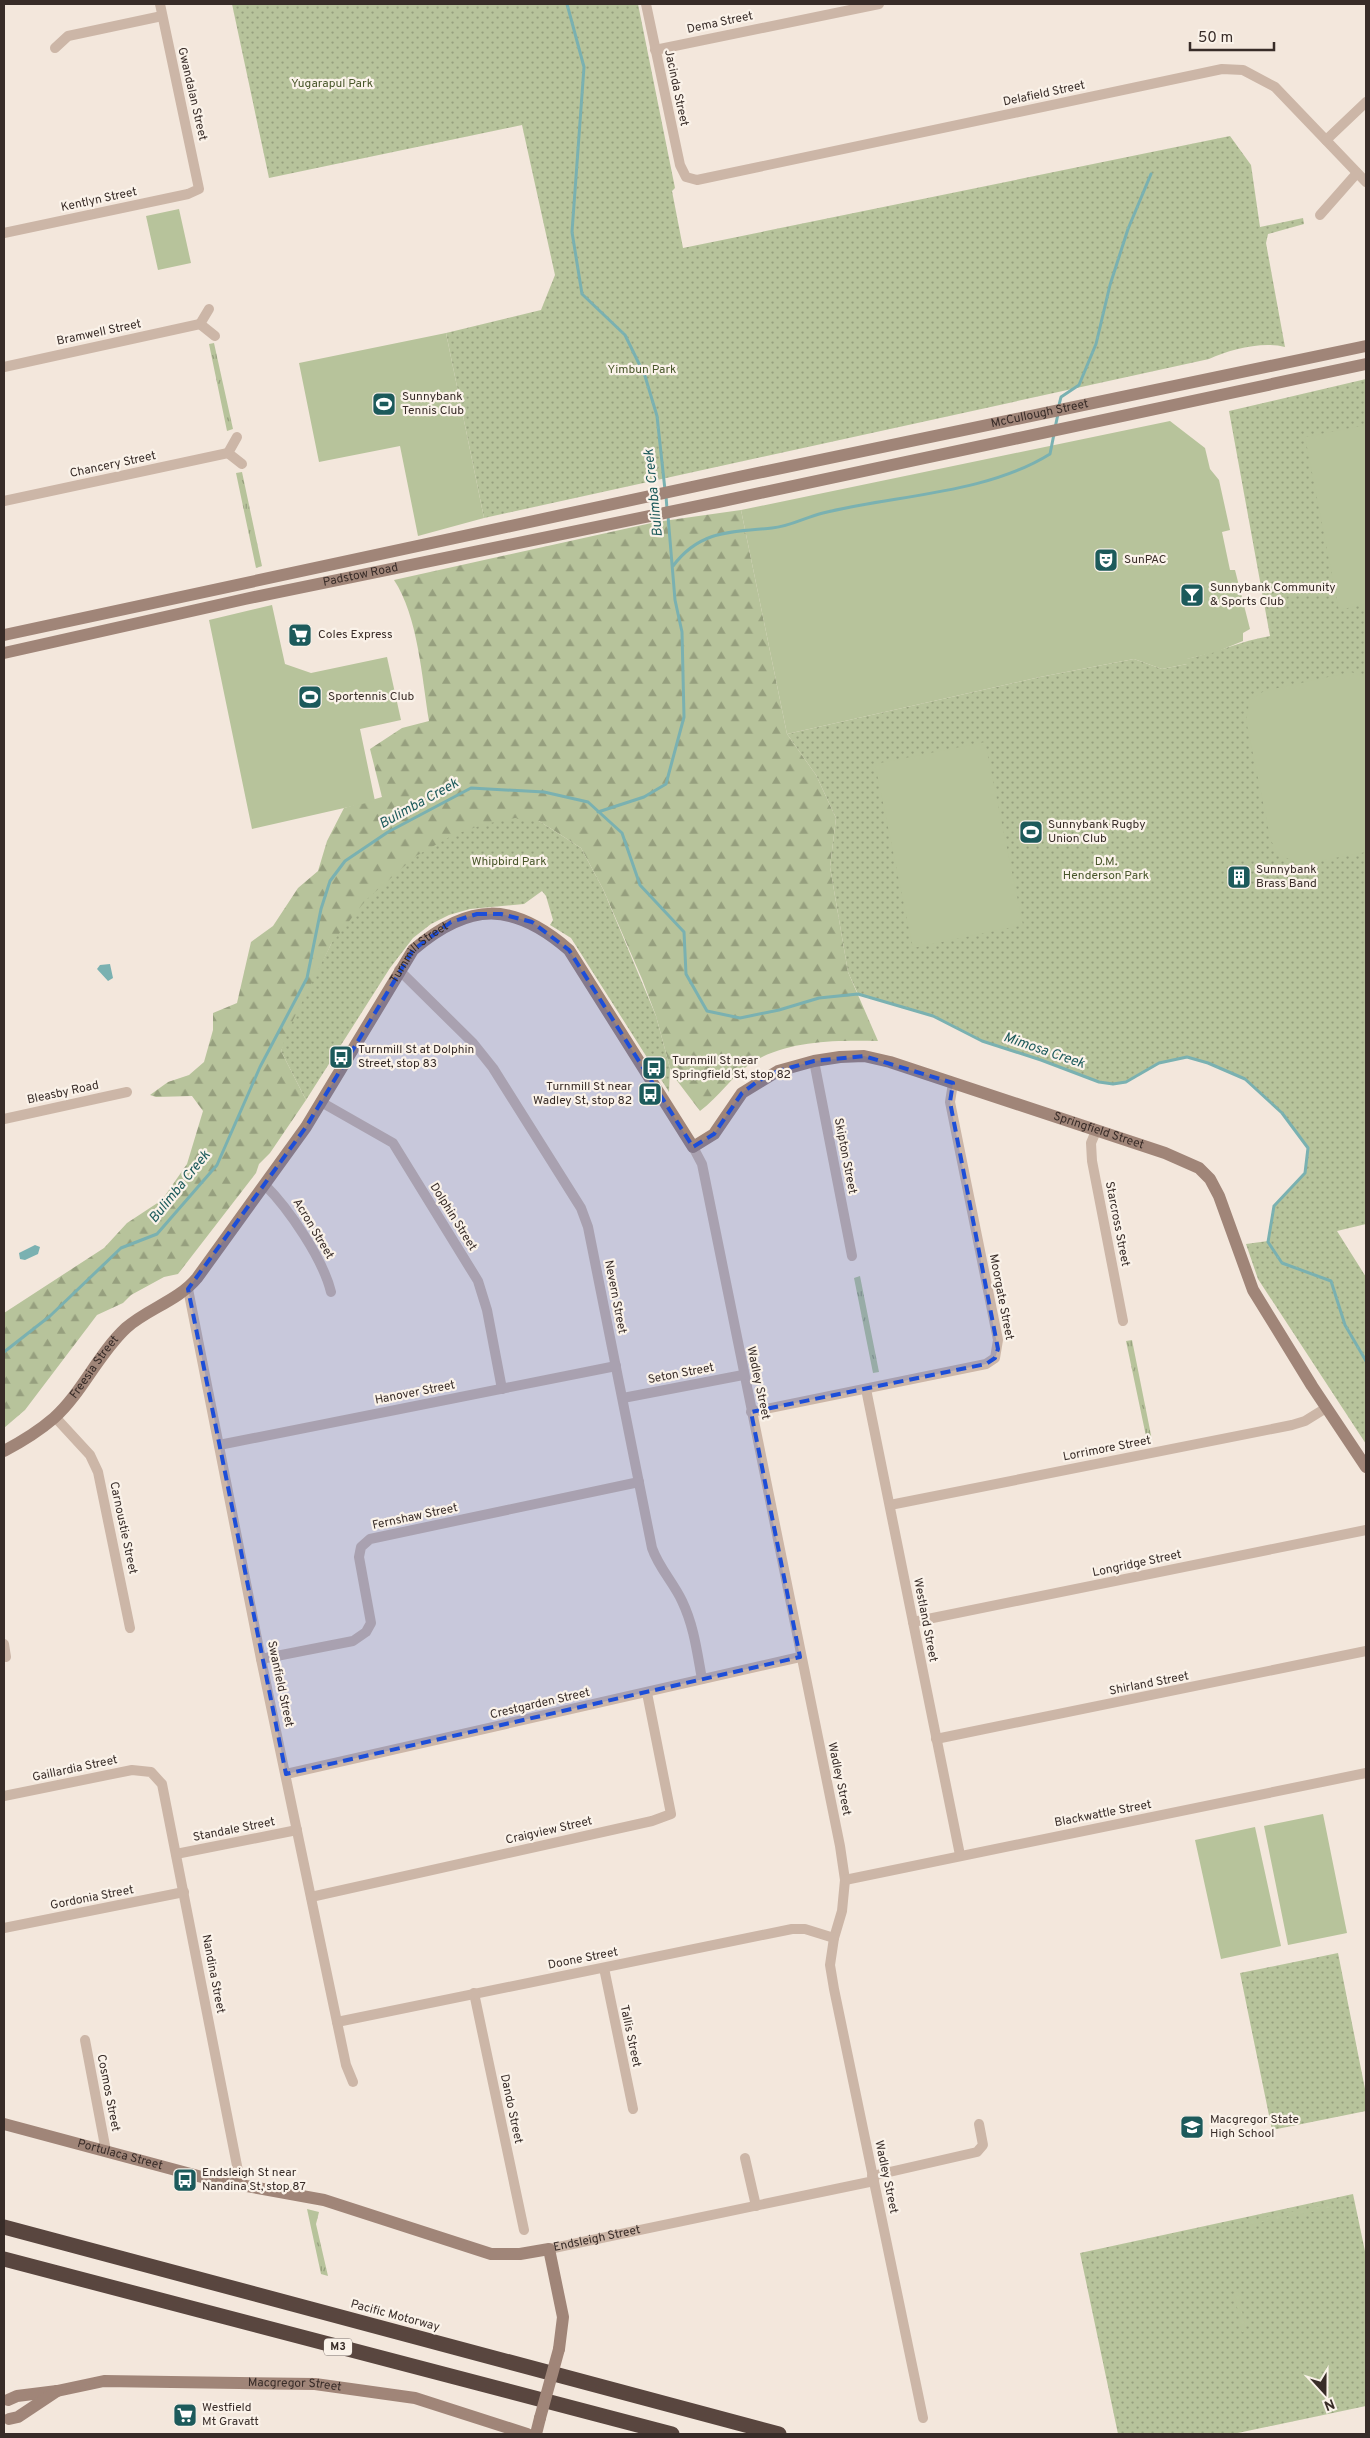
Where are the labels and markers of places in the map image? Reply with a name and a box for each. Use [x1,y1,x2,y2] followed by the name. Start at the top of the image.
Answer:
[402,389,464,419] place label: Sunnybank Tennis Club
[371,391,397,417] sports icon: Sunnybank Tennis Club
[1093,547,1119,573] theatre icon: SunPAC
[1124,552,1167,568] place label: SunPAC
[1210,580,1336,610] place label: Sunnybank Community & Sports Club
[1179,582,1205,608] bar icon: Sunnybank Community & Sports Club
[287,622,313,648] supermarket icon: Coles Express
[318,627,393,643] place label: Coles Express
[297,684,323,710] sports icon: Sportennis Club
[328,689,414,705] place label: Sportennis Club
[1048,817,1146,847] place label: Sunnybank Rugby Union Club
[1018,819,1044,845] sports icon: Sunnybank Rugby Union Club
[1256,862,1317,892] place label: Sunnybank Brass Band
[1226,864,1252,890] building icon: Sunnybank Brass Band
[358,1042,474,1072] place label: Turnmill St at Dolphin Street, stop 83
[328,1044,354,1070] bus stop icon: Turnmill St at Dolphin Street, stop 83
[672,1053,791,1083] place label: Turnmill St near Springfield St, stop 82
[641,1055,667,1081] bus stop icon: Turnmill St near Springfield St, stop 82
[533,1079,632,1109] place label: Turnmill St near Wadley St, stop 82
[637,1081,663,1107] bus stop icon: Turnmill St near Wadley St, stop 82
[1210,2112,1299,2142] place label: Macgregor State High School
[1179,2114,1205,2140] school or university icon: Macgregor State High School
[202,2165,306,2195] place label: Endsleigh St near Nandina St, stop 87
[172,2167,198,2193] bus stop icon: Endsleigh St near Nandina St, stop 87
[202,2400,259,2430] place label: Westfield Mt Gravatt
[172,2402,198,2428] supermarket icon: Westfield Mt Gravatt

